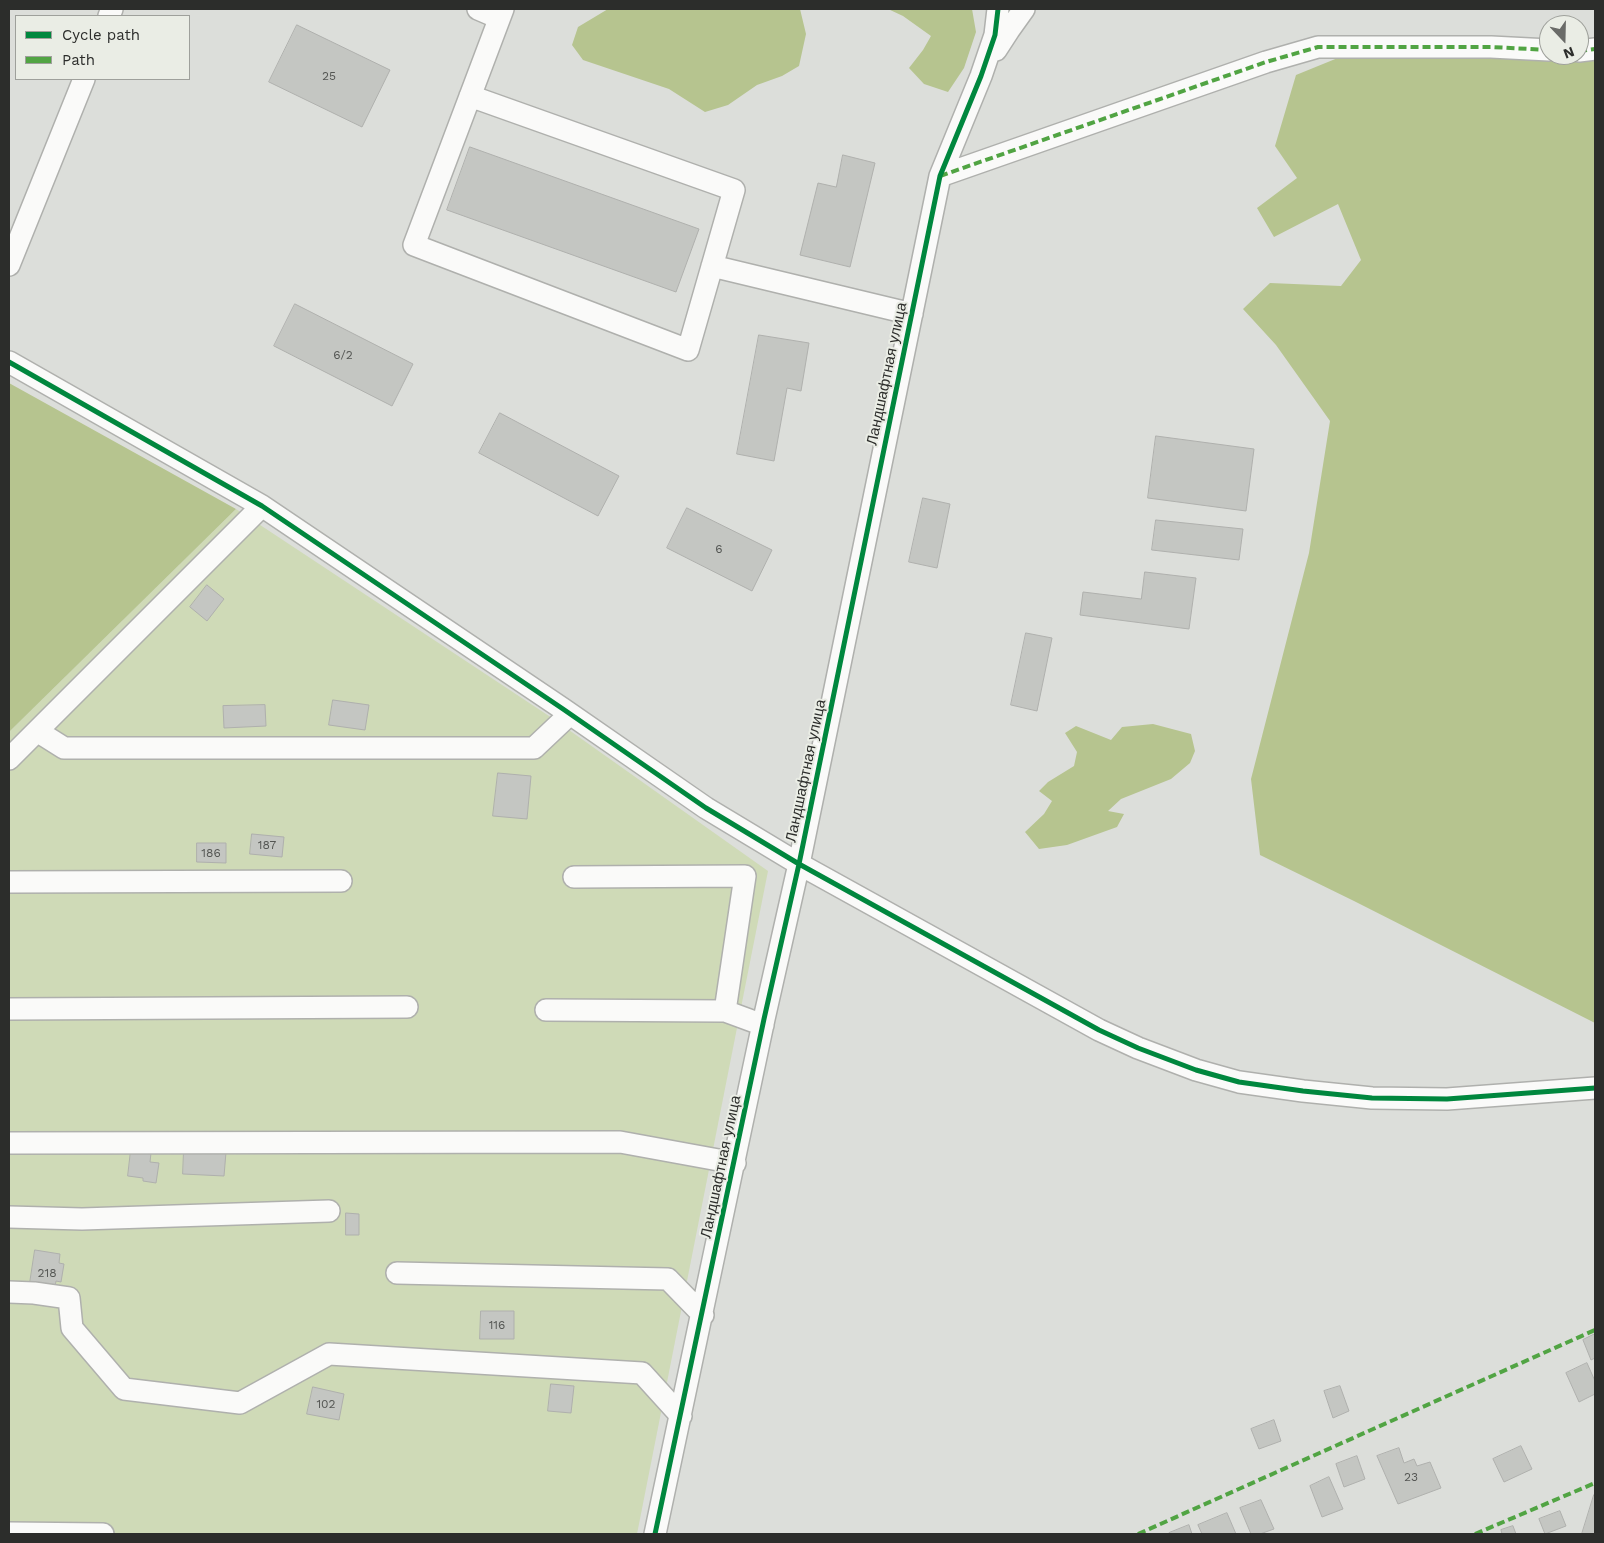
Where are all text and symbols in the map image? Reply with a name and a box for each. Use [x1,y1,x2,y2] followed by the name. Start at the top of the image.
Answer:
[15,15,190,80] legend
[1539,15,1589,65] north arrow
[62,26,140,44] text: Cycle path
[1561,44,1577,62] text: N
[62,51,95,69] text: Path
[322,69,336,83] house number: 25
[863,301,911,447] street label: Ландшафтная улица
[333,348,353,362] house number: 6/2
[715,542,723,556] house number: 6
[782,698,830,844] street label: Ландшафтная улица
[258,838,276,852] house number: 187
[201,846,221,860] house number: 186
[697,1094,745,1240] street label: Ландшафтная улица
[37,1266,57,1280] house number: 218
[489,1318,505,1332] house number: 116
[316,1397,336,1411] house number: 102
[1404,1470,1418,1484] house number: 23

